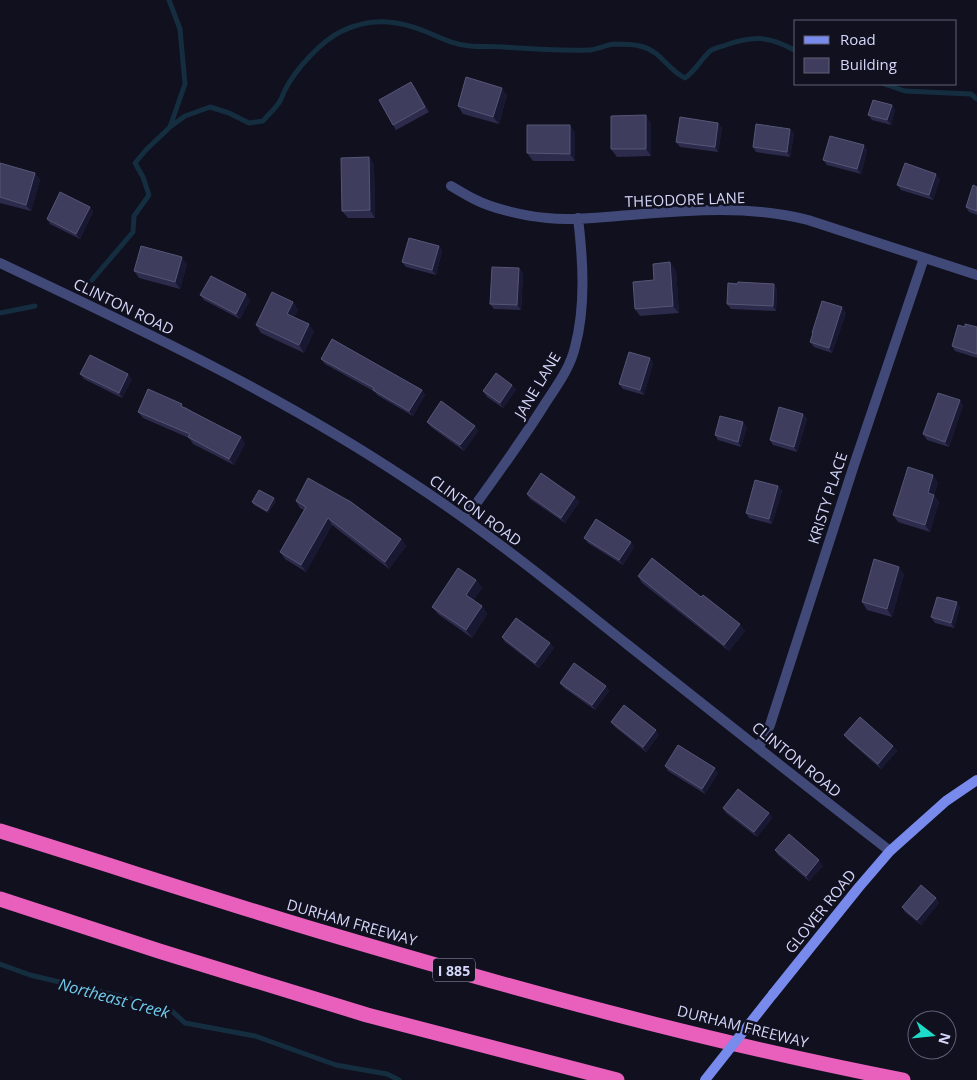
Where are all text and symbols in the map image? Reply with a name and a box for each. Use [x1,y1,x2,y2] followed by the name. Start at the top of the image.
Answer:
[794,20,957,85] legend
[840,29,876,49] text: Road
[840,54,897,74] text: Building
[625,187,745,211] street label: THEODORE LANE
[71,273,177,339] street label: CLINTON ROAD
[508,348,565,424] street label: JANE LANE
[803,449,851,547] street label: KRISTY PLACE
[426,470,526,550] street label: CLINTON ROAD
[748,717,846,801] street label: CLINTON ROAD
[780,865,860,957] street label: GLOVER ROAD
[285,894,420,950] street label: DURHAM FREEWAY
[433,958,475,982] road number: I 885
[56,973,173,1024] water label: Northeast Creek
[675,1000,811,1052] street label: DURHAM FREEWAY
[907,1010,957,1060] north arrow
[934,1031,956,1047] text: N

